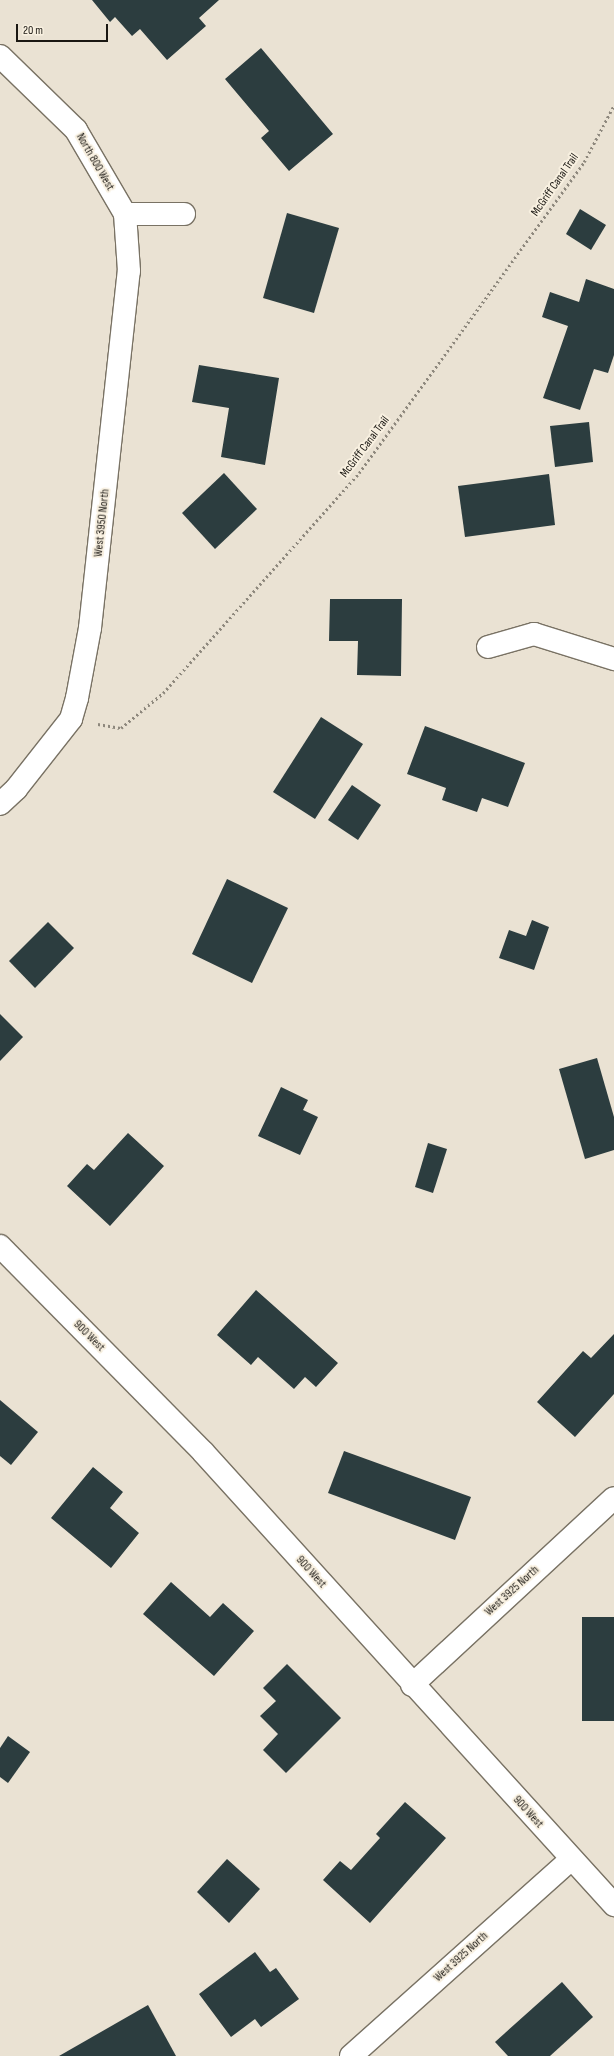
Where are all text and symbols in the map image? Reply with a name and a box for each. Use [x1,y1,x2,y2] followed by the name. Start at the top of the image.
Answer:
[18,16,110,42] scale bar
[23,23,43,38] text: 20 m
[73,131,117,193] street label: North 800 West
[528,151,582,219] street label: McGriff Canal Trail
[337,414,393,480] street label: McGriff Canal Trail
[91,488,113,558] street label: West 3950 North
[70,1317,108,1355] street label: 900 West
[293,1553,329,1591] street label: 900 West
[482,1563,542,1619] street label: West 3925 North
[510,1793,546,1831] street label: 900 West
[431,1929,491,1985] street label: West 3925 North

